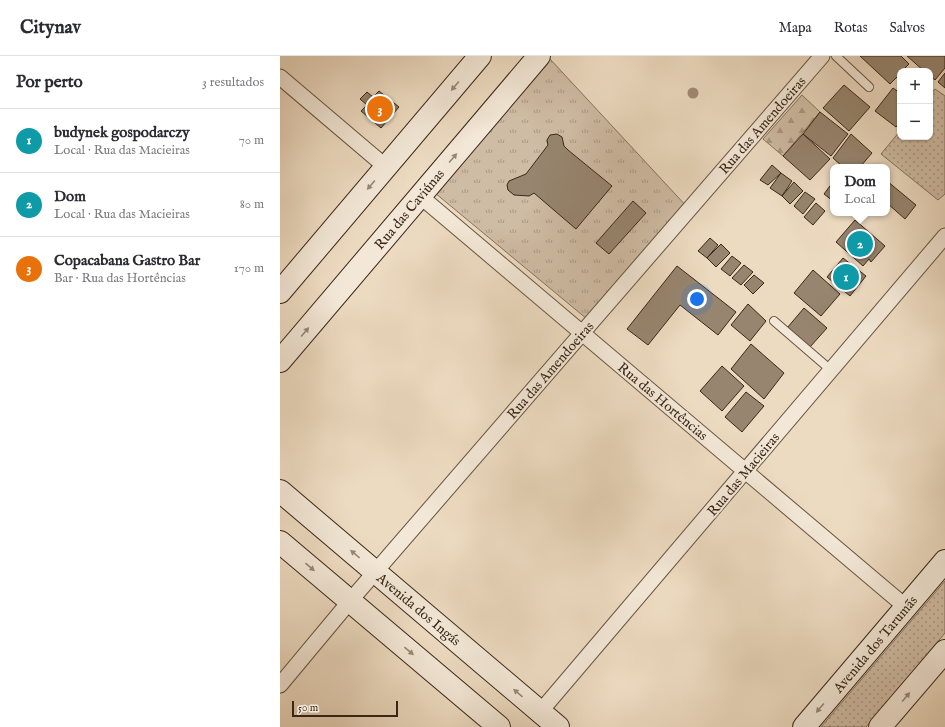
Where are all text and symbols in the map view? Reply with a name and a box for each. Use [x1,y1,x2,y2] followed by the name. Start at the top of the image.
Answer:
[20,16,81,40] text: Citynav
[779,19,812,37] text: Mapa
[834,19,868,37] text: Rotas
[890,19,925,37] text: Salvos
[897,68,933,140] map controls
[897,68,933,104] button: +
[16,72,83,93] text: Por perto
[715,73,810,178] street label: Rua das Amendoeiras
[202,74,264,91] text: 3 resultados
[451,80,460,91] one-way arrow
[367,94,393,124] pin: 3
[897,104,933,140] button: −
[54,123,190,142] text: budynek gospodarczy
[27,132,31,149] text: 1
[239,132,264,149] text: 70 m
[54,142,190,159] text: Local · Rua das Macieiras
[448,152,457,163] one-way arrow
[830,164,890,216] popup
[371,166,449,254] street label: Rua das Caviúnas
[844,172,876,191] text: Dom
[366,180,376,190] one-way arrow
[54,187,86,206] text: Dom
[844,191,875,208] text: Local
[26,196,32,213] text: 2
[240,196,264,213] text: 80 m
[54,206,190,223] text: Local · Rua das Macieiras
[847,229,873,259] pin: 2
[54,251,200,270] text: Copacabana Gastro Bar
[27,260,31,277] text: 3
[234,260,264,277] text: 170 m
[833,262,859,292] pin: 1
[54,270,186,287] text: Bar · Rua das Hortências
[687,289,707,309] your location
[503,318,598,423] street label: Rua das Amendoeiras
[301,326,310,337] one-way arrow
[614,359,711,445] street label: Rua das Hortências
[704,429,784,520] street label: Rua das Macieiras
[349,550,360,559] one-way arrow
[304,563,315,572] one-way arrow
[372,569,464,650] street label: Avenida dos Ingás
[829,592,922,698] street label: Avenida dos Tarumãs
[404,647,414,656] one-way arrow
[513,688,523,697] one-way arrow
[901,692,910,703] one-way arrow
[292,699,398,718] scale bar
[298,701,318,715] text: 50 m
[816,703,825,713] one-way arrow

